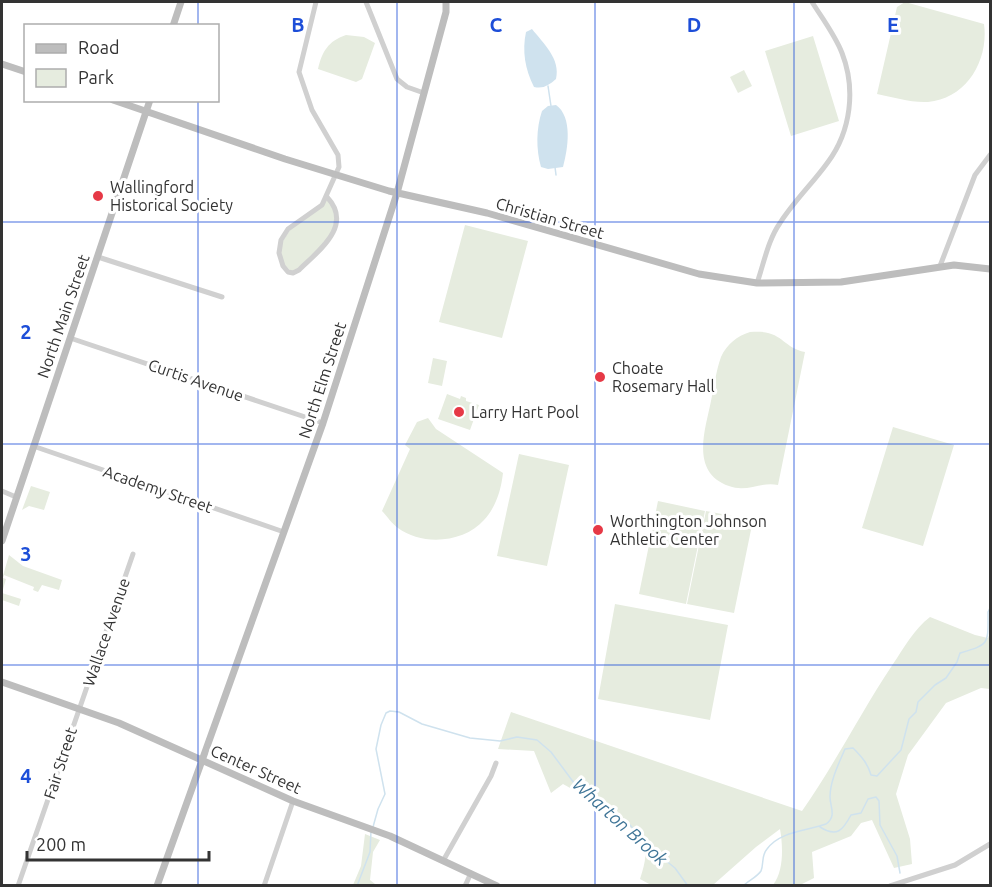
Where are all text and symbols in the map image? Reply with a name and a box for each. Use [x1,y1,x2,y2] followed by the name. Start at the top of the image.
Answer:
[291,13,305,36] text: B
[490,13,503,36] text: C
[687,13,701,36] text: D
[887,13,899,36] text: E
[24,24,219,102] legend
[78,37,120,57] text: Road
[78,67,114,87] text: Park
[110,178,233,214] place label: Wallingford Historical Society
[91,189,105,203] marker: Wallingford Historical Society
[494,194,607,242] street label: Christian Street
[33,251,93,380] street label: North Main Street
[295,319,350,440] street label: North Elm Street
[20,320,32,343] text: 2
[146,355,246,405] street label: Curtis Avenue
[612,359,715,395] place label: Choate Rosemary Hall
[593,370,607,384] marker: Choate Rosemary Hall
[471,403,579,421] place label: Larry Hart Pool
[452,405,466,419] marker: Larry Hart Pool
[101,462,216,516] street label: Academy Street
[610,512,767,548] place label: Worthington Johnson Athletic Center
[591,523,605,537] marker: Worthington Johnson Athletic Center
[20,542,32,565] text: 3
[79,576,133,688] street label: Wallace Avenue
[40,724,80,801] street label: Fair Street
[208,741,305,797] street label: Center Street
[20,764,32,787] text: 4
[569,774,673,869] water label: Wharton Brook
[27,824,208,862] scale bar
[36,834,86,854] text: 200 m

